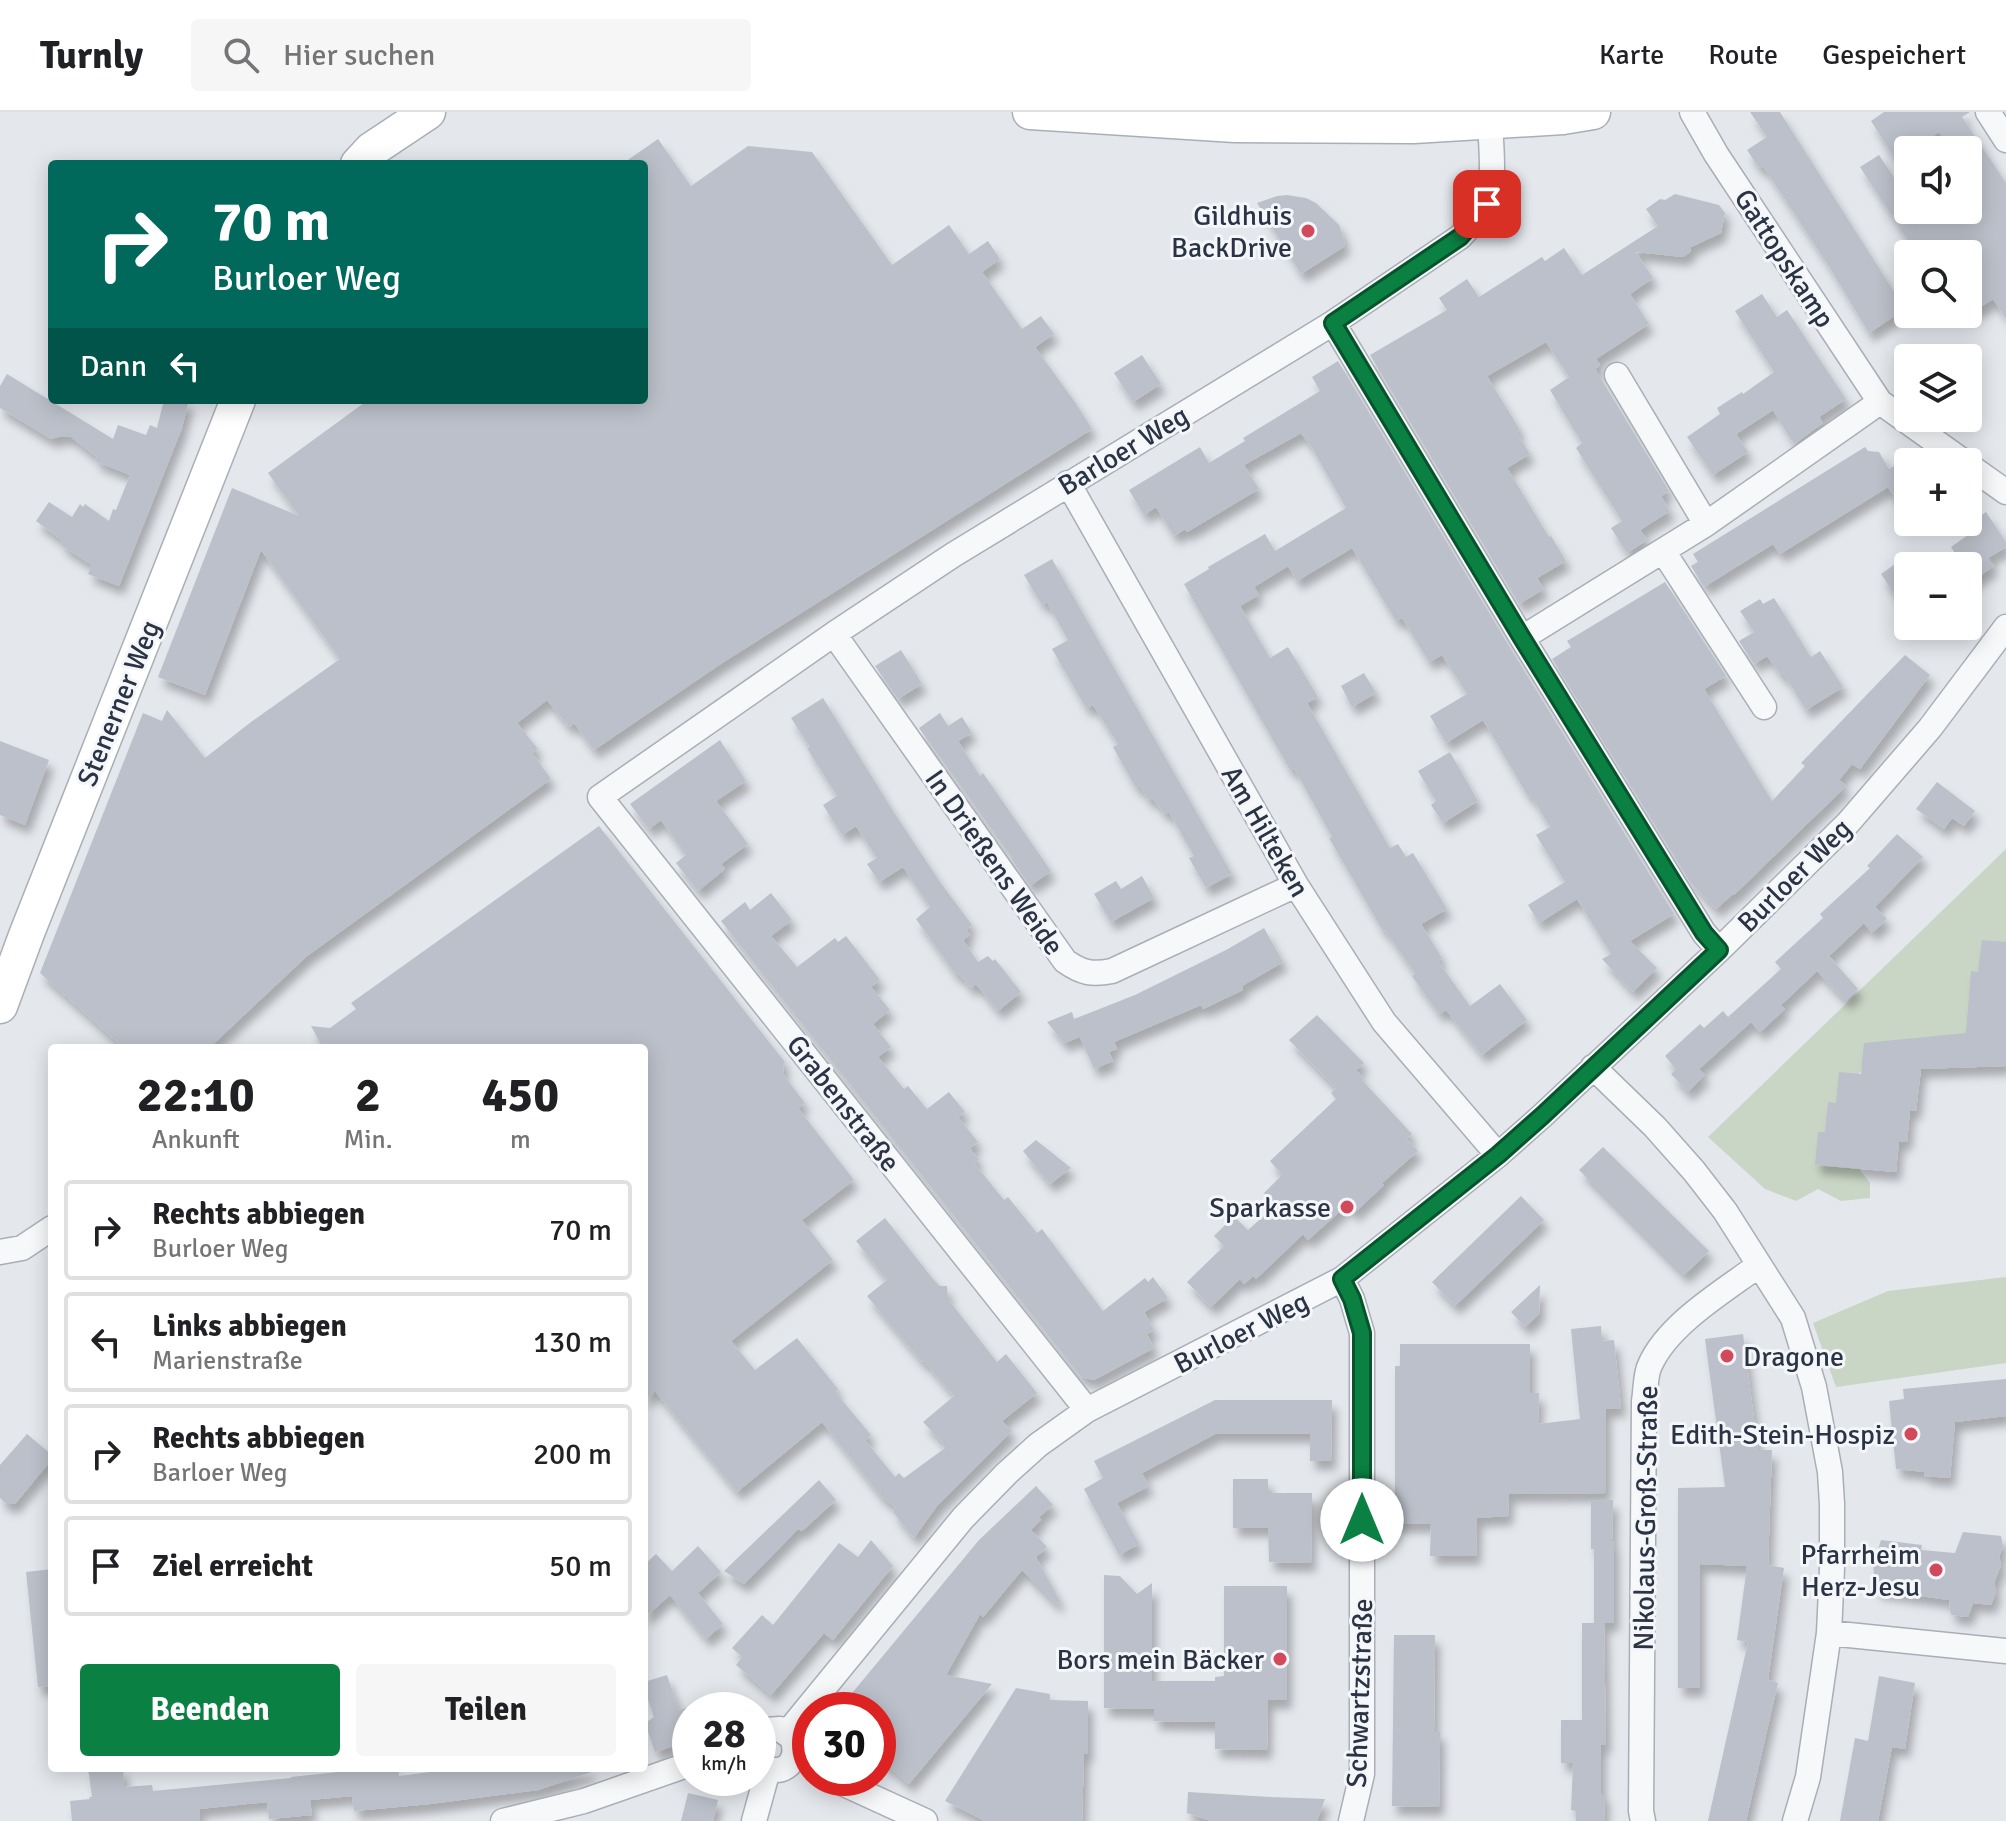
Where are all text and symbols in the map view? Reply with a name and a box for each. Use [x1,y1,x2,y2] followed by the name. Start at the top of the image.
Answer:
[191,19,751,91] search box
[40,32,143,79] text: Turnly
[219,33,263,77] icon: search
[283,37,435,74] text: Hier suchen
[1599,38,1664,72] text: Karte
[1708,38,1778,72] text: Route
[1822,38,1966,72] text: Gespeichert
[1894,136,1982,640] map controls
[1894,136,1982,224] button: sound
[1453,170,1521,238] pin
[1465,182,1509,226] icon: arrive
[1727,183,1842,334] street label: Gattopskamp
[212,187,330,256] text: 70 m
[80,192,184,296] icon: right
[1171,199,1292,265] place label: Gildhuis BackDrive
[1299,222,1317,240] marker: Gildhuis BackDrive
[1894,240,1982,328] button: search
[212,256,401,301] text: Burloer Weg
[163,344,207,388] icon: left
[1894,344,1982,432] button: layers
[80,348,147,385] text: Dann
[1052,399,1195,503] street label: Barloer Weg
[1894,448,1982,536] button: +
[1894,552,1982,640] button: −
[70,615,168,791] street label: Stenerner Weg
[1214,760,1316,903] street label: Am Hilteken
[918,763,1071,962] street label: In Drießens Weide
[1731,812,1859,940] street label: Burloer Weg
[779,1028,907,1179] street label: Grabenstraße
[137,1066,255,1125] text: 22:10
[355,1066,381,1125] text: 2
[481,1066,559,1125] text: 450
[152,1124,240,1156] text: Ankunft
[343,1124,393,1156] text: Min.
[510,1124,531,1156] text: m
[1209,1191,1331,1225] place label: Sparkasse
[152,1196,365,1233] text: Rechts abbiegen
[1338,1198,1356,1216] marker: Sparkasse
[84,1208,128,1252] icon: right
[549,1212,612,1249] text: 70 m
[152,1233,289,1265] text: Burloer Weg
[1168,1284,1315,1381] street label: Burloer Weg
[152,1308,347,1345] text: Links abbiegen
[84,1320,128,1364] icon: left
[533,1324,612,1361] text: 130 m
[1743,1340,1844,1374] place label: Dragone
[152,1345,303,1377] text: Marienstraße
[1718,1347,1736,1365] marker: Dragone
[1627,1385,1665,1651] street label: Nikolaus-Groß-Straße
[1670,1418,1895,1452] place label: Edith-Stein-Hospiz
[152,1420,365,1457] text: Rechts abbiegen
[1902,1425,1920,1443] marker: Edith-Stein-Hospiz
[84,1432,128,1476] icon: right
[533,1436,612,1473] text: 200 m
[152,1457,288,1489] text: Barloer Weg
[1320,1478,1404,1562] position arrow
[1801,1538,1920,1604] place label: Pfarrheim Herz-Jesu
[84,1544,128,1588] icon: arrive
[152,1548,313,1585] text: Ziel erreicht
[549,1548,612,1585] text: 50 m
[1927,1561,1945,1579] marker: Pfarrheim Herz-Jesu
[1340,1598,1380,1788] street label: Schwartzstraße
[1056,1643,1265,1677] place label: Bors mein Bäcker
[1271,1650,1289,1668] marker: Bors mein Bäcker
[80,1664,340,1756] button: Beenden
[356,1664,616,1756] button: Teilen
[792,1692,896,1796] speed limit sign: 30
[702,1709,746,1759] text: 28
[701,1751,747,1776] text: km/h

